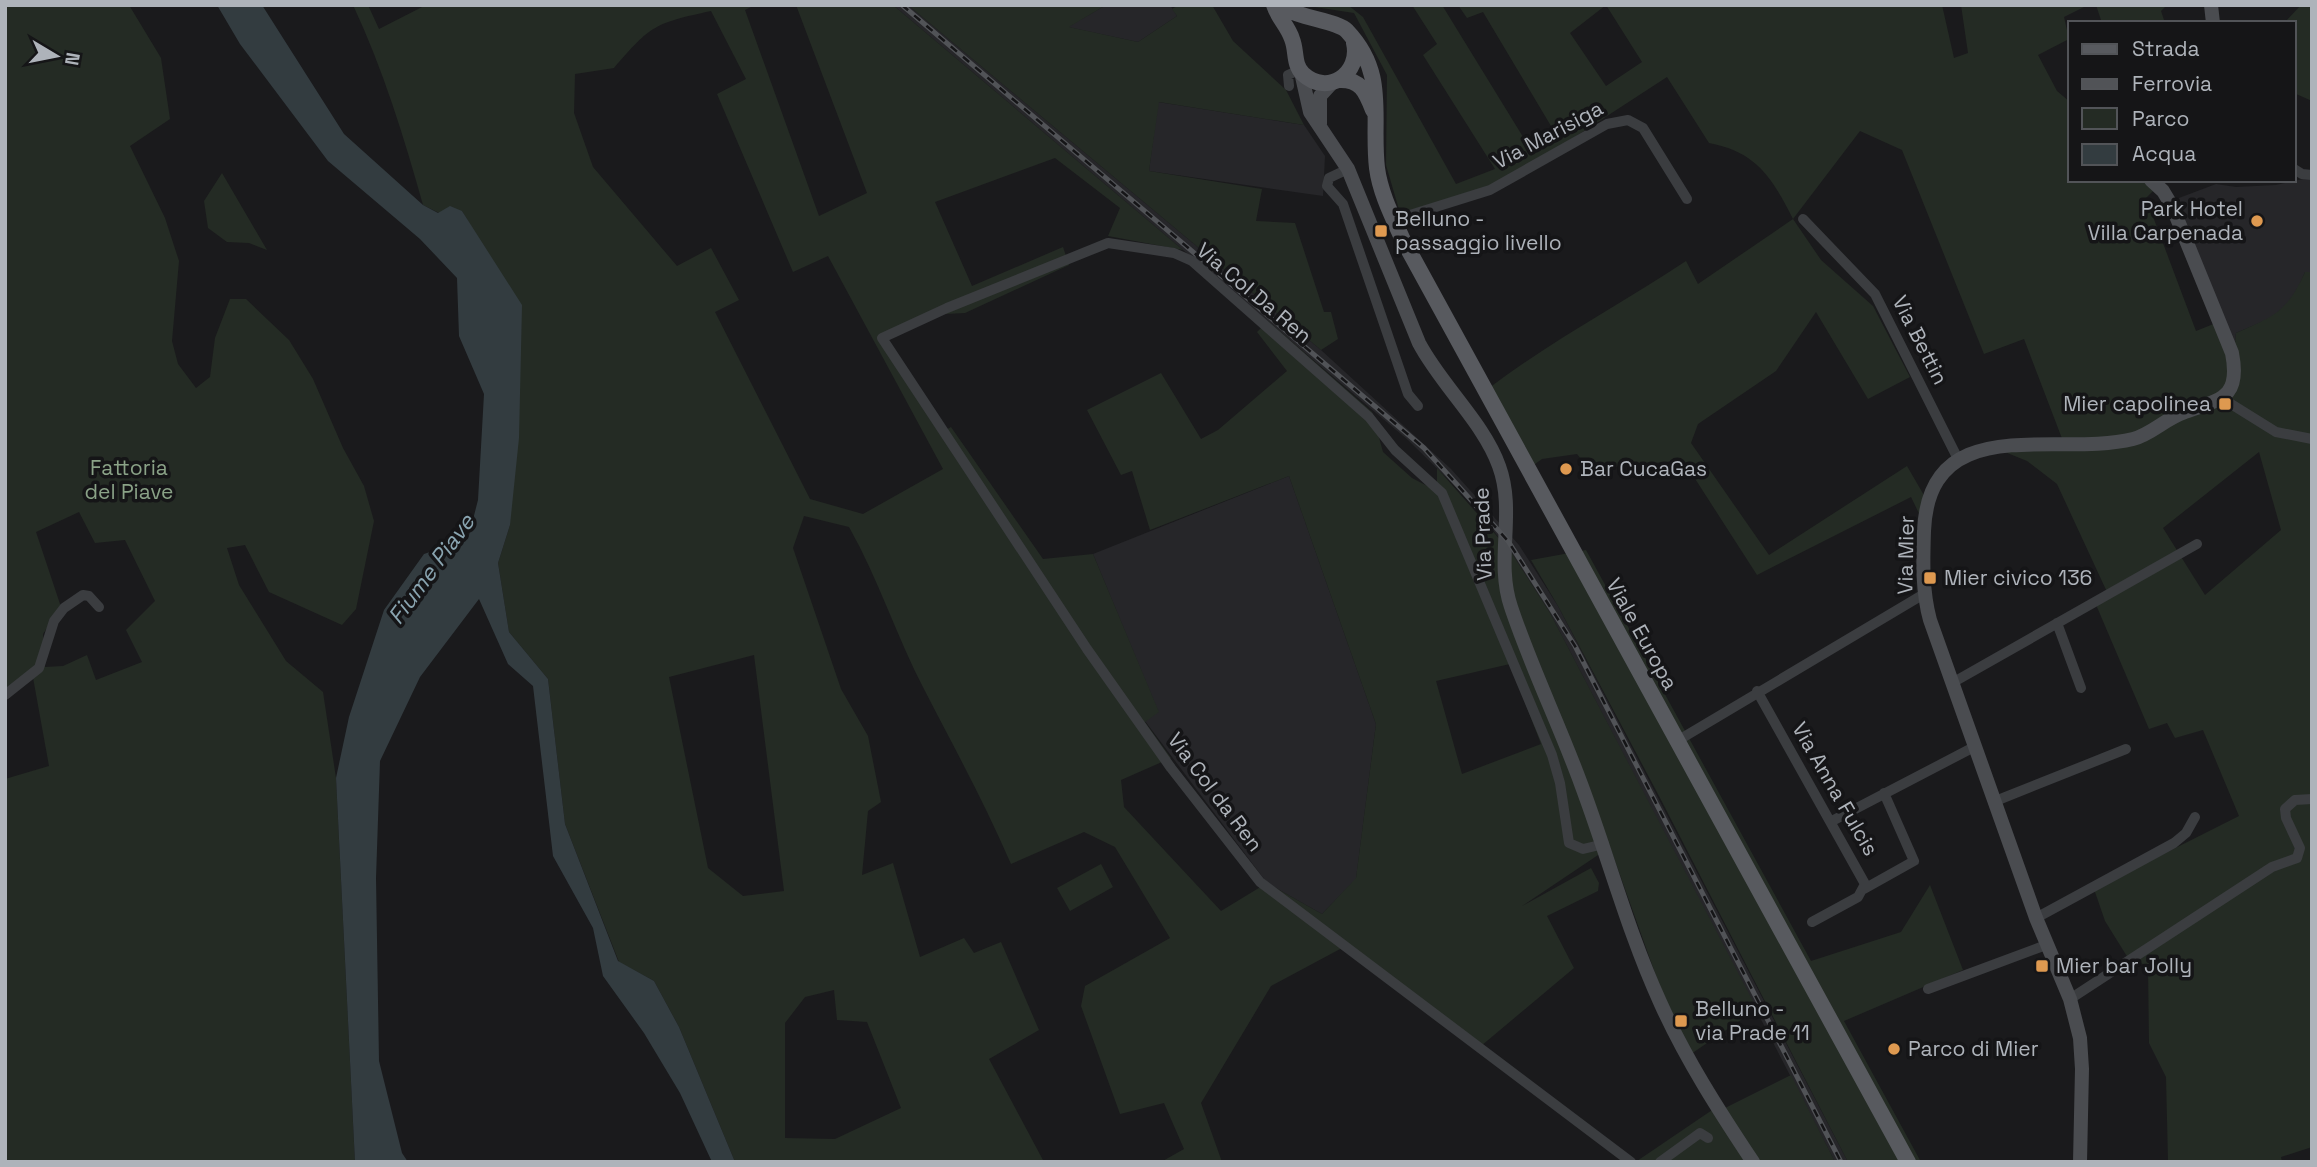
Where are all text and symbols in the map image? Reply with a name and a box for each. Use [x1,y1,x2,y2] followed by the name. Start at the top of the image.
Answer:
[21,21,91,91] north arrow
[2068,21,2296,182] legend
[2132,35,2199,62] text: Strada
[59,50,86,67] text: N
[2132,70,2212,97] text: Ferrovia
[1488,94,1607,175] street label: Via Marisiga
[2132,105,2190,132] text: Parco
[2132,140,2196,167] text: Acqua
[2087,195,2243,246] place label: Park Hotel Villa Carpenada
[1395,205,1562,256] place label: Belluno - passaggio livello
[2249,213,2265,229] marker: Park Hotel Villa Carpenada
[1373,223,1389,239] marker: Belluno - passaggio livello
[1191,236,1318,349] street label: Via Col Da Ren
[1887,291,1954,389] street label: Via Bettin
[2063,390,2211,417] place label: Mier capolinea
[2217,396,2233,412] marker: Mier capolinea
[84,454,174,505] park label: Fattoria del Piave
[1580,455,1707,482] place label: Bar CucaGas
[1558,461,1574,477] marker: Bar CucaGas
[1467,487,1498,581] street label: Via Prade
[381,507,482,630] water label: Fiume Piave
[1891,515,1920,595] street label: Via Mier
[1944,564,2092,591] place label: Mier civico 136
[1922,570,1938,586] marker: Mier civico 136
[1601,573,1684,695] street label: Viale Europa
[1786,717,1885,860] street label: Via Anna Fulcis
[1162,727,1269,857] street label: Via Col da Ren
[2056,952,2192,979] place label: Mier bar Jolly
[2034,958,2050,974] marker: Mier bar Jolly
[1695,995,1810,1046] place label: Belluno - via Prade 11
[1673,1013,1689,1029] marker: Belluno - via Prade 11
[1908,1035,2039,1062] place label: Parco di Mier
[1886,1041,1902,1057] marker: Parco di Mier

